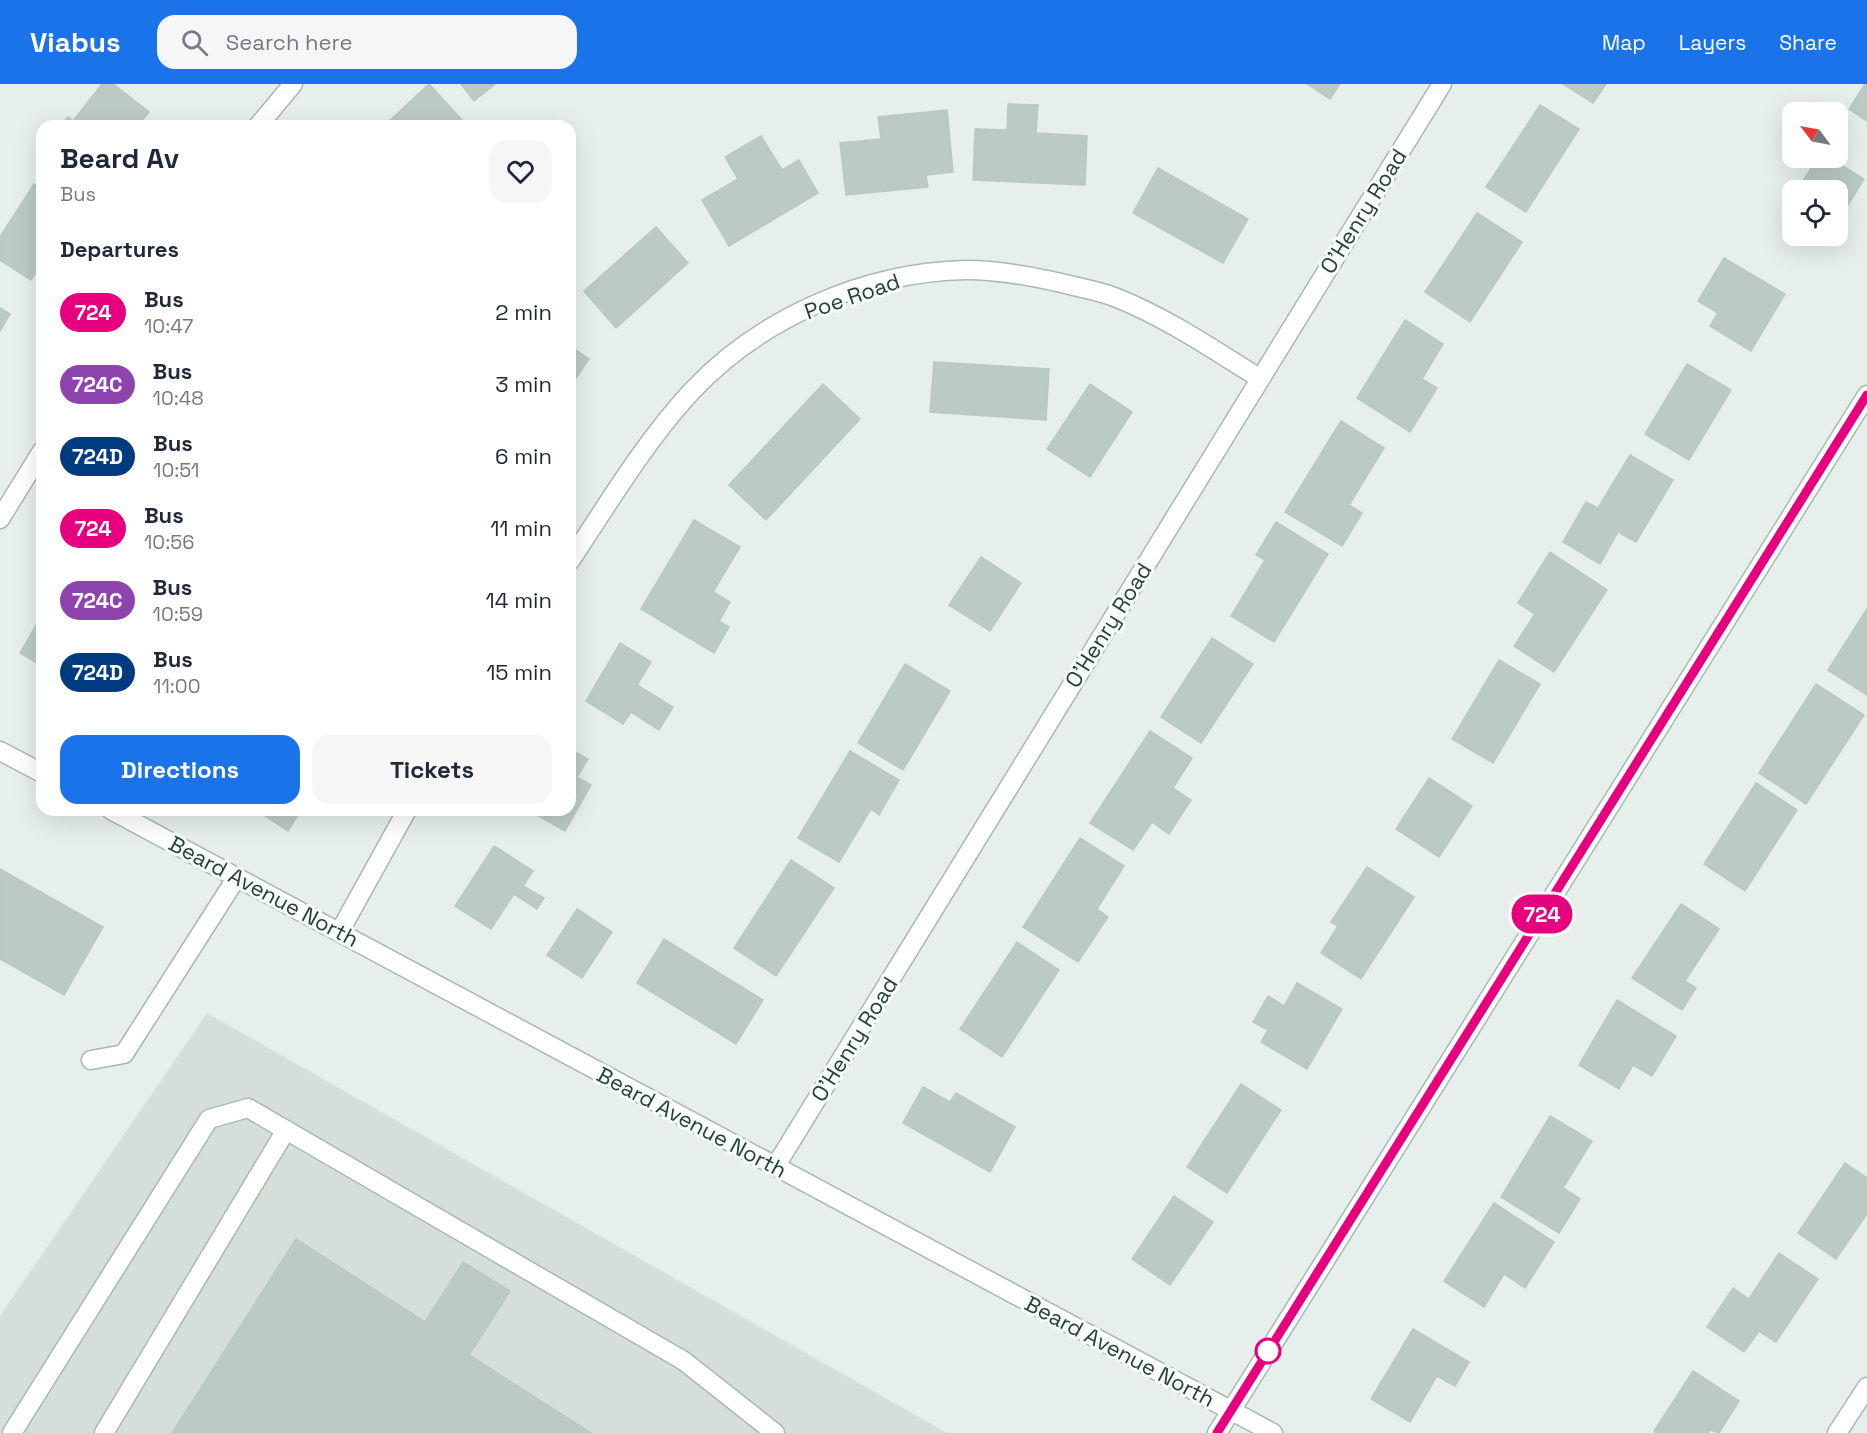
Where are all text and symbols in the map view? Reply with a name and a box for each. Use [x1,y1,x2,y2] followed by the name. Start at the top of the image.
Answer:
[157,15,577,69] search box
[30,24,121,60] text: Viabus
[178,26,211,59] icon: search
[226,28,353,56] text: Search here
[1602,29,1646,56] text: Map
[1679,29,1746,56] text: Layers
[1779,29,1837,56] text: Share
[1782,102,1848,168] north arrow
[1782,102,1848,246] map controls
[60,140,179,176] text: Beard Av
[489,140,552,203] button: heart
[1313,143,1413,279] street label: O'Henry Road
[1782,180,1848,246] button: locate
[60,181,96,207] text: Bus
[60,235,179,263] text: Departures
[801,267,903,325] street label: Poe Road
[144,285,184,313] text: Bus
[495,298,552,326] text: 2 min
[74,299,112,326] text: 724
[144,313,193,339] text: 10:47
[153,357,192,385] text: Bus
[495,370,552,398] text: 3 min
[72,371,123,398] text: 724C
[153,385,204,411] text: 10:48
[153,429,193,457] text: Bus
[495,442,552,470] text: 6 min
[72,443,123,470] text: 724D
[153,457,199,483] text: 10:51
[144,501,184,529] text: Bus
[490,514,552,542] text: 11 min
[74,515,112,542] text: 724
[144,529,194,555] text: 10:56
[1058,557,1158,693] street label: O'Henry Road
[153,573,192,601] text: Bus
[486,586,552,614] text: 14 min
[72,587,123,614] text: 724C
[153,601,203,627] text: 10:59
[153,645,193,673] text: Bus
[486,658,552,686] text: 15 min
[72,659,123,686] text: 724D
[153,673,200,699] text: 11:00
[60,735,300,804] button: Directions
[312,735,552,804] button: Tickets
[164,829,364,953] street label: Beard Avenue North
[1508,894,1576,934] line badge: 724
[1523,901,1561,928] text: 724
[804,971,904,1107] street label: O'Henry Road
[592,1060,792,1184] street label: Beard Avenue North
[1020,1289,1220,1413] street label: Beard Avenue North
[1255,1338,1281,1364] unlabelled marker

